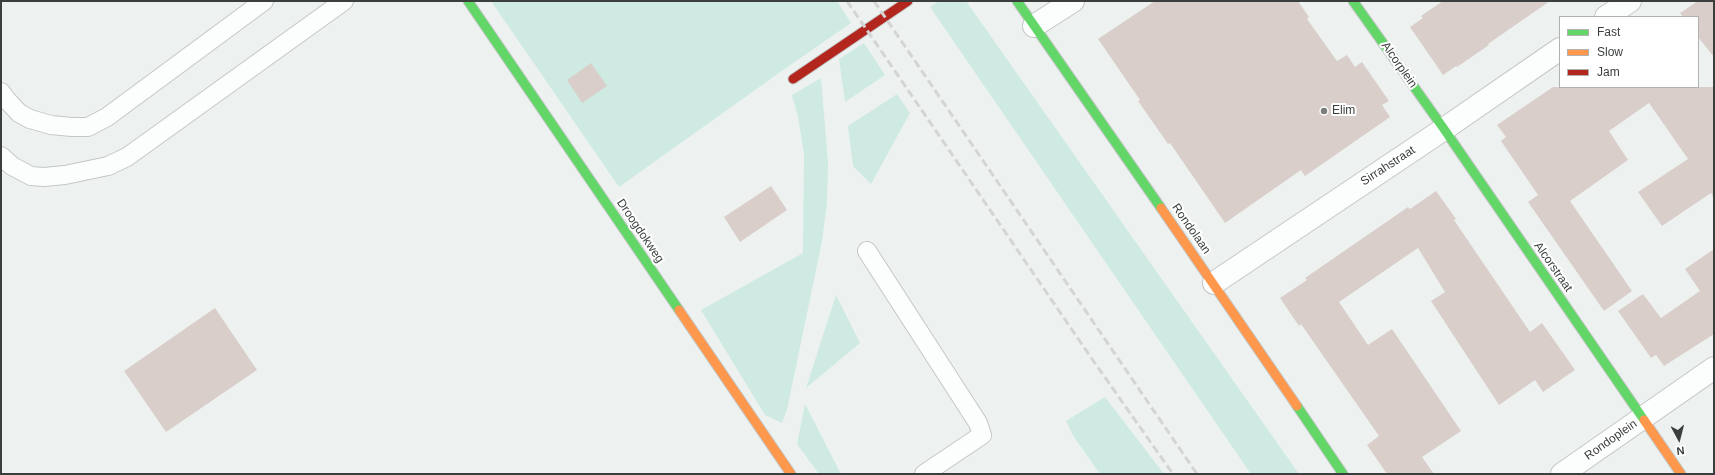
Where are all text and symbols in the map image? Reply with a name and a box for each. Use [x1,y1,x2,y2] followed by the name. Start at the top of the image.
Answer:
[1559,16,1699,88] legend
[1597,25,1620,39] text: Fast
[1378,39,1420,91] street label: Alcorplein
[1597,45,1623,59] text: Slow
[1597,65,1620,79] text: Jam
[1332,104,1355,118] place label: Elim
[1319,106,1329,116] marker: Elim
[1358,143,1418,189] street label: Sirrahstraat
[613,196,667,266] street label: Droogdokweg
[1168,201,1214,257] street label: Rondolaan
[1531,239,1575,295] street label: Alcorstraat
[1582,417,1640,463] street label: Rondoplein
[1659,419,1699,459] north arrow
[1676,444,1685,457] text: N

